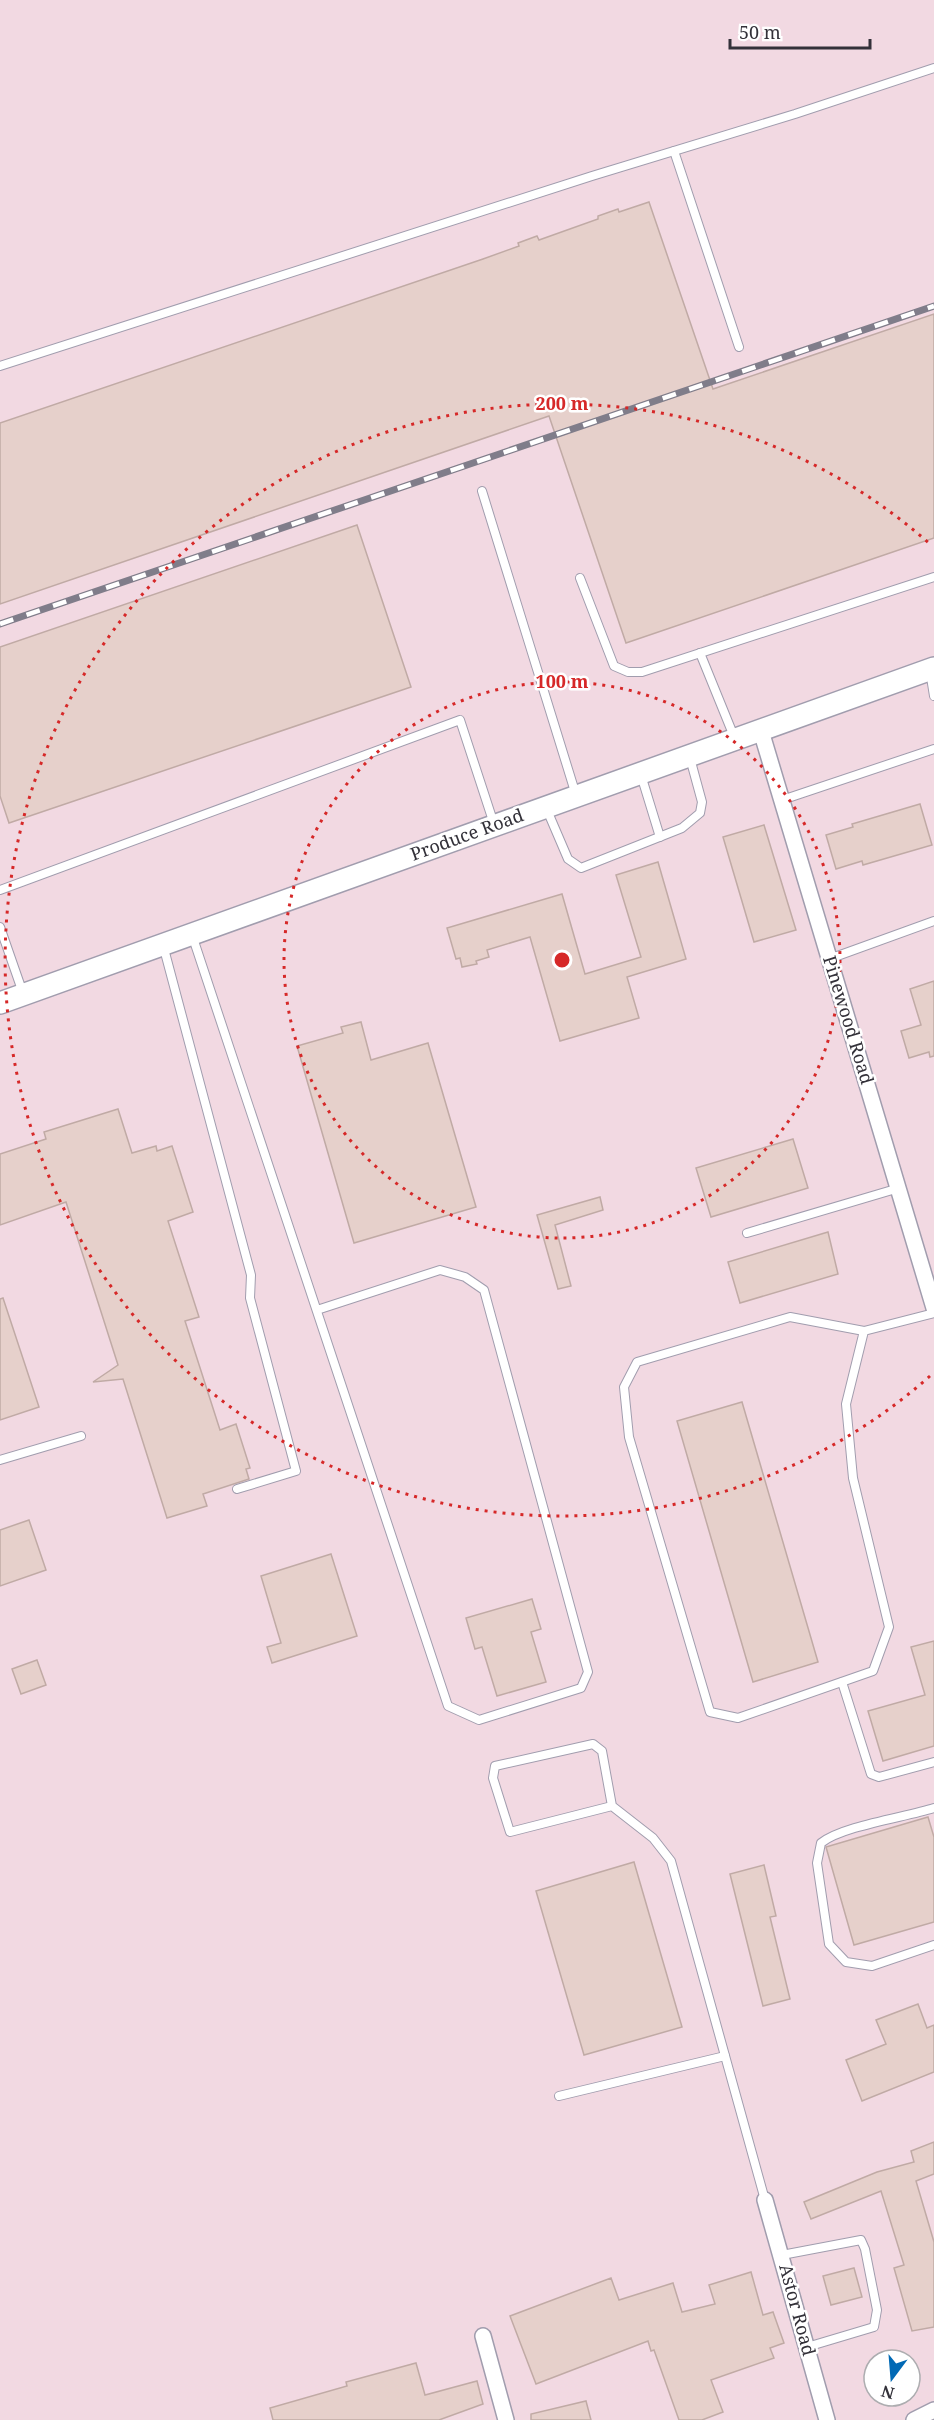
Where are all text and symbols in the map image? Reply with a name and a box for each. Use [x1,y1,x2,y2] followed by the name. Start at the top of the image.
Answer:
[730,12,870,50] scale bar
[739,20,781,44] text: 50 m
[536,391,589,415] text: 200 m
[536,669,589,693] text: 100 m
[407,802,527,866] street label: Produce Road
[552,950,572,970] centre of rings
[818,952,880,1087] street label: Pinewood Road
[774,2261,822,2358] street label: Astor Road
[862,2348,922,2408] north arrow
[878,2380,897,2405] text: N

